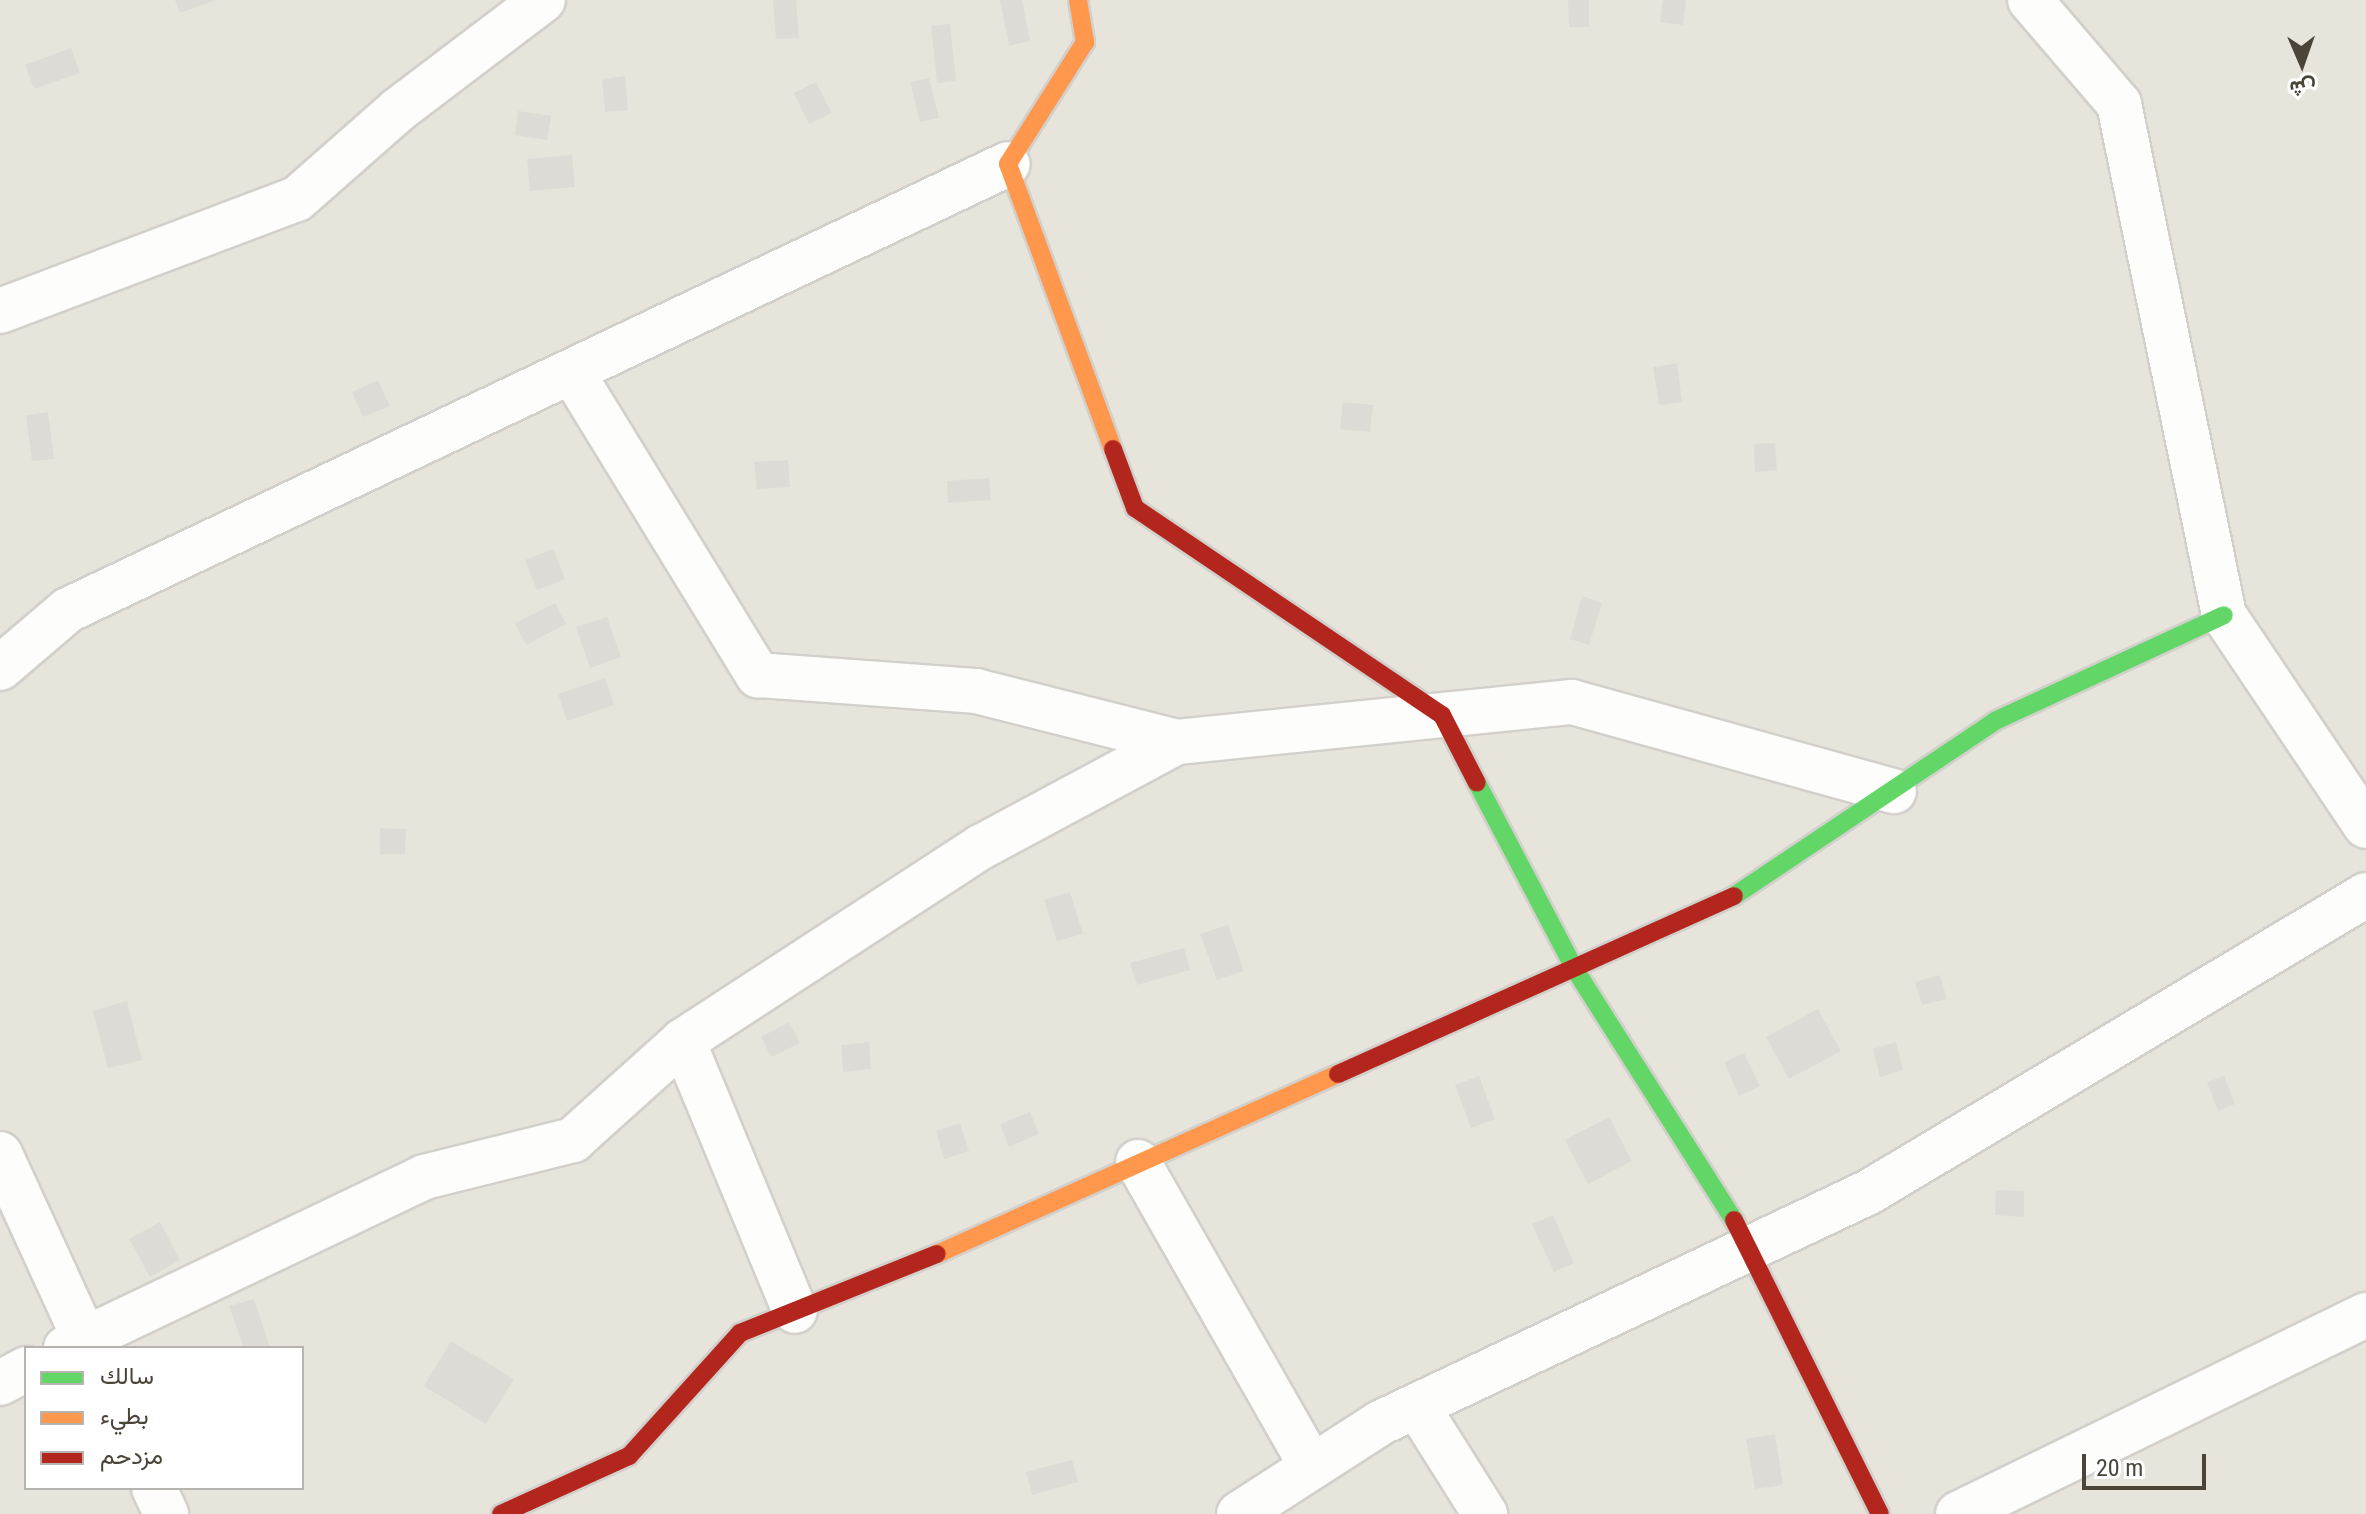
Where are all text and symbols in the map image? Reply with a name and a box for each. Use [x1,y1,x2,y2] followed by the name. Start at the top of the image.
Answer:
[2262,24,2342,104] north arrow
[2289,76,2317,101] text: ش
[24,1346,304,1490] legend
[100,1362,154,1390] text: سالك
[100,1402,149,1430] text: بطيء
[2086,1438,2210,1488] scale bar
[100,1442,163,1470] text: مزدحم
[2096,1454,2143,1482] text: 20 m

